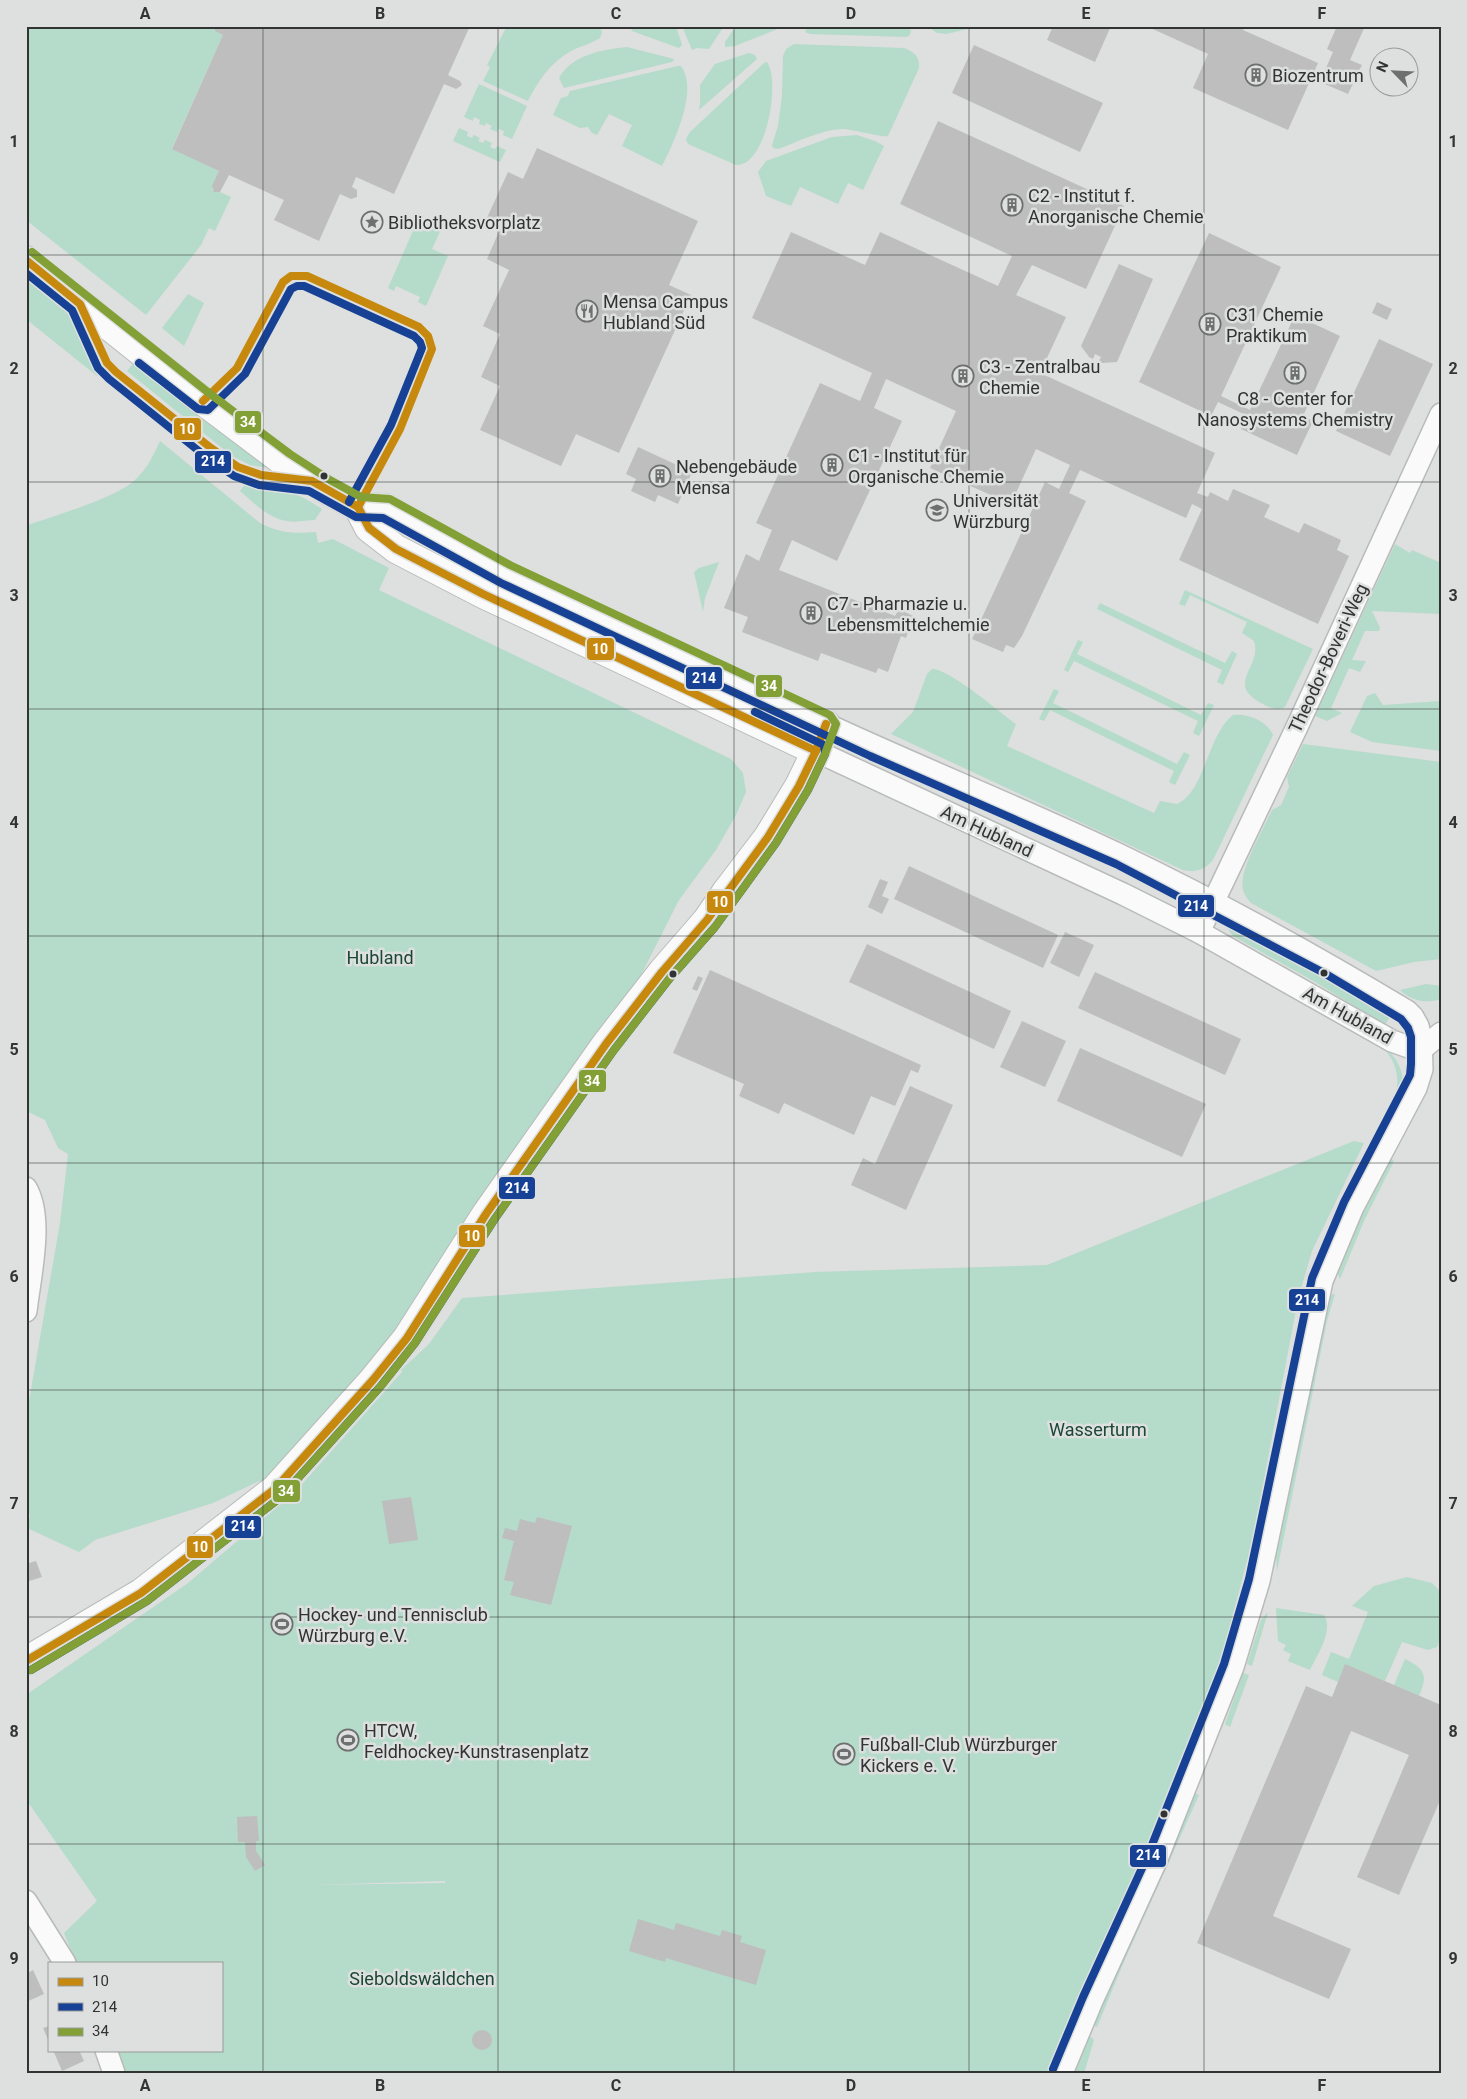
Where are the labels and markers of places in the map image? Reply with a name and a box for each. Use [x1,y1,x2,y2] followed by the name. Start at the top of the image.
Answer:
[1244,63,1268,87] building icon: Biozentrum
[1272,65,1364,86] place label: Biozentrum
[1028,185,1204,227] place label: C2 - Institut f. Anorganische Chemie
[1000,193,1024,217] building icon: C2 - Institut f. Anorganische Chemie
[360,210,384,234] place icon: Bibliotheksvorplatz
[388,212,541,233] place label: Bibliotheksvorplatz
[603,291,728,333] place label: Mensa Campus Hubland Süd
[575,299,599,323] restaurant icon: Mensa Campus Hubland Süd
[1226,304,1323,346] place label: C31 Chemie Praktikum
[1198,312,1222,336] building icon: C31 Chemie Praktikum
[979,356,1100,398] place label: C3 - Zentralbau Chemie
[1283,361,1307,385] building icon: C8 - Center for Nanosystems Chemistry
[951,364,975,388] building icon: C3 - Zentralbau Chemie
[1197,388,1394,430] place label: C8 - Center for Nanosystems Chemistry
[848,445,1004,487] place label: C1 - Institut für Organische Chemie
[820,453,844,477] building icon: C1 - Institut für Organische Chemie
[676,456,797,498] place label: Nebengebäude Mensa
[648,464,672,488] building icon: Nebengebäude Mensa
[319,471,329,481] unlabelled marker
[953,490,1039,532] place label: Universität Würzburg
[925,498,949,522] school or university icon: Universität Würzburg
[827,593,990,635] place label: C7 - Pharmazie u. Lebensmittelchemie
[799,601,823,625] building icon: C7 - Pharmazie u. Lebensmittelchemie
[1319,968,1329,978] unlabelled marker
[668,969,678,979] unlabelled marker
[298,1604,488,1646] place label: Hockey- und Tennisclub Würzburg e.V.
[270,1612,294,1636] sports icon: Hockey- und Tennisclub Würzburg e.V.
[364,1720,589,1762] place label: HTCW, Feldhockey-Kunstrasenplatz
[336,1728,360,1752] sports icon: HTCW, Feldhockey-Kunstrasenplatz
[860,1734,1057,1776] place label: Fußball-Club Würzburger Kickers e. V.
[832,1742,856,1766] sports icon: Fußball-Club Würzburger Kickers e. V.
[1159,1809,1169,1819] unlabelled marker

